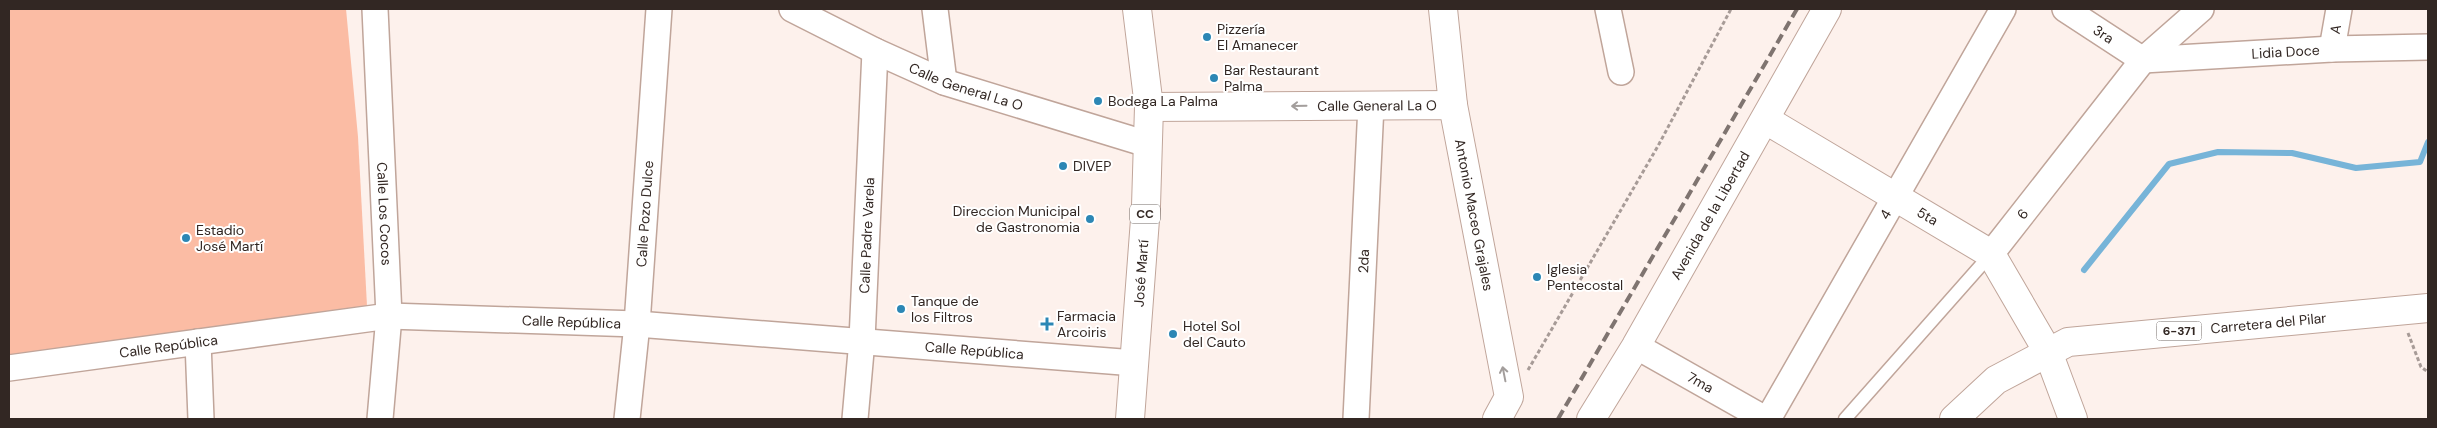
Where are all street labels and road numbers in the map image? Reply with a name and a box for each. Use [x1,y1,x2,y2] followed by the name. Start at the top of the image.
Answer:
[2090,21,2117,47] street label: 3ra
[2326,23,2345,35] street label: A
[2251,41,2320,63] street label: Lidia Doce
[906,58,1025,115] street label: Calle General La O
[1317,96,1437,115] street label: Calle General La O
[1451,137,1497,293] street label: Antonio Maceo Grajales
[1667,148,1754,283] street label: Avenida de la Libertad
[632,160,657,268] street label: Calle Pozo Dulce
[373,162,396,266] street label: Calle Los Cocos
[855,177,878,294] street label: Calle Padre Varela
[1914,203,1941,229] street label: 5ta
[1130,204,1160,223] road number: CC
[2013,205,2032,223] street label: 6
[1875,206,1896,222] street label: 4
[1129,238,1152,308] street label: José Martí
[1354,249,1373,274] street label: 2da
[2210,309,2327,338] street label: Carretera del Pilar
[522,311,621,332] street label: Calle República
[2156,322,2202,341] road number: 6-371
[118,331,219,362] street label: Calle República
[924,338,1024,363] street label: Calle República
[1684,368,1717,397] street label: 7ma

